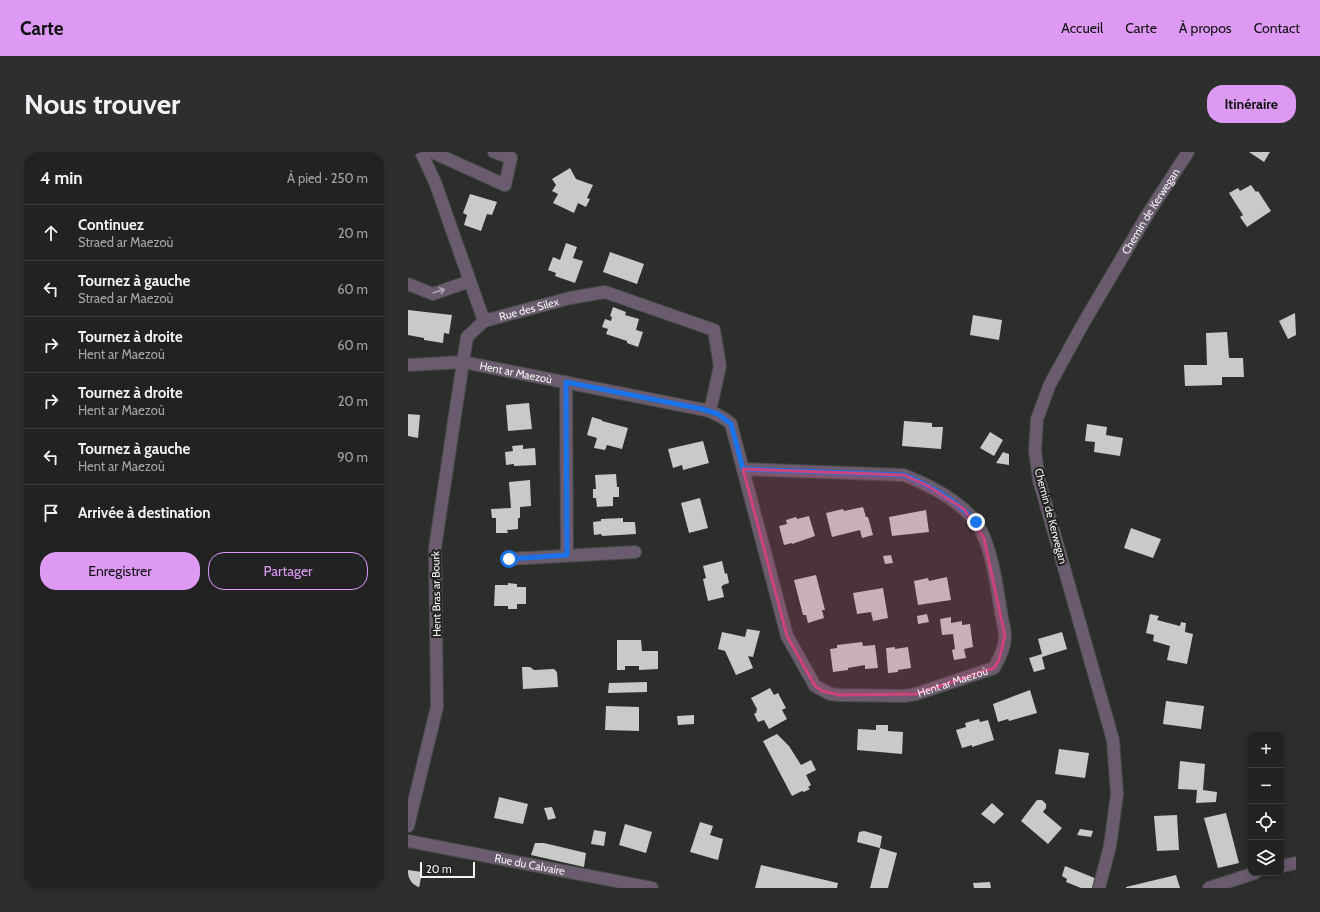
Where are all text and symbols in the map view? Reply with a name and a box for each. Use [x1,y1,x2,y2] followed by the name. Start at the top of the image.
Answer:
[20,17,64,40] text: Carte
[1061,19,1103,37] text: Accueil
[1125,19,1157,37] text: Carte
[1179,19,1232,37] text: À propos
[1254,19,1300,37] text: Contact
[1207,85,1296,123] button: Itinéraire
[24,87,180,121] text: Nous trouver
[1119,166,1183,257] street label: Chemin de Kerwegan
[40,168,83,188] text: 4 min
[287,170,368,186] text: À pied · 250 m
[78,216,144,234] text: Continuez
[40,222,62,244] icon: ahead
[338,225,368,241] text: 20 m
[78,234,173,250] text: Straed ar Maezoù
[78,272,190,290] text: Tournez à gauche
[40,278,62,300] icon: left
[337,281,368,297] text: 60 m
[432,287,445,294] one-way arrow
[78,290,173,306] text: Straed ar Maezoù
[498,294,561,324] street label: Rue des Silex
[78,328,183,346] text: Tournez à droite
[40,334,62,356] icon: right
[337,337,368,353] text: 60 m
[78,346,165,362] text: Hent ar Maezoù
[478,358,554,387] street label: Hent ar Maezoù
[78,384,183,402] text: Tournez à droite
[40,390,62,412] icon: right
[338,393,368,409] text: 20 m
[78,402,165,418] text: Hent ar Maezoù
[78,440,190,458] text: Tournez à gauche
[40,446,62,468] icon: left
[337,449,368,465] text: 90 m
[78,458,165,474] text: Hent ar Maezoù
[1031,467,1071,565] street label: Chemin de Kerwegan
[40,502,62,524] icon: arrive
[78,504,210,522] text: Arrivée à destination
[967,513,985,531] route end
[500,550,518,568] route start
[428,551,444,637] street label: Hent Bras ar Bourk
[40,552,200,590] button: Enregistrer
[208,552,368,590] button: Partager
[915,664,990,700] street label: Hent ar Maezoù
[1248,732,1284,876] map controls
[1248,732,1284,768] button: +
[1248,768,1284,804] button: −
[1248,804,1284,840] button: locate
[1248,840,1284,876] button: layers
[493,851,566,878] street label: Rue du Calvaire
[420,860,475,879] scale bar
[426,862,452,876] text: 20 m

